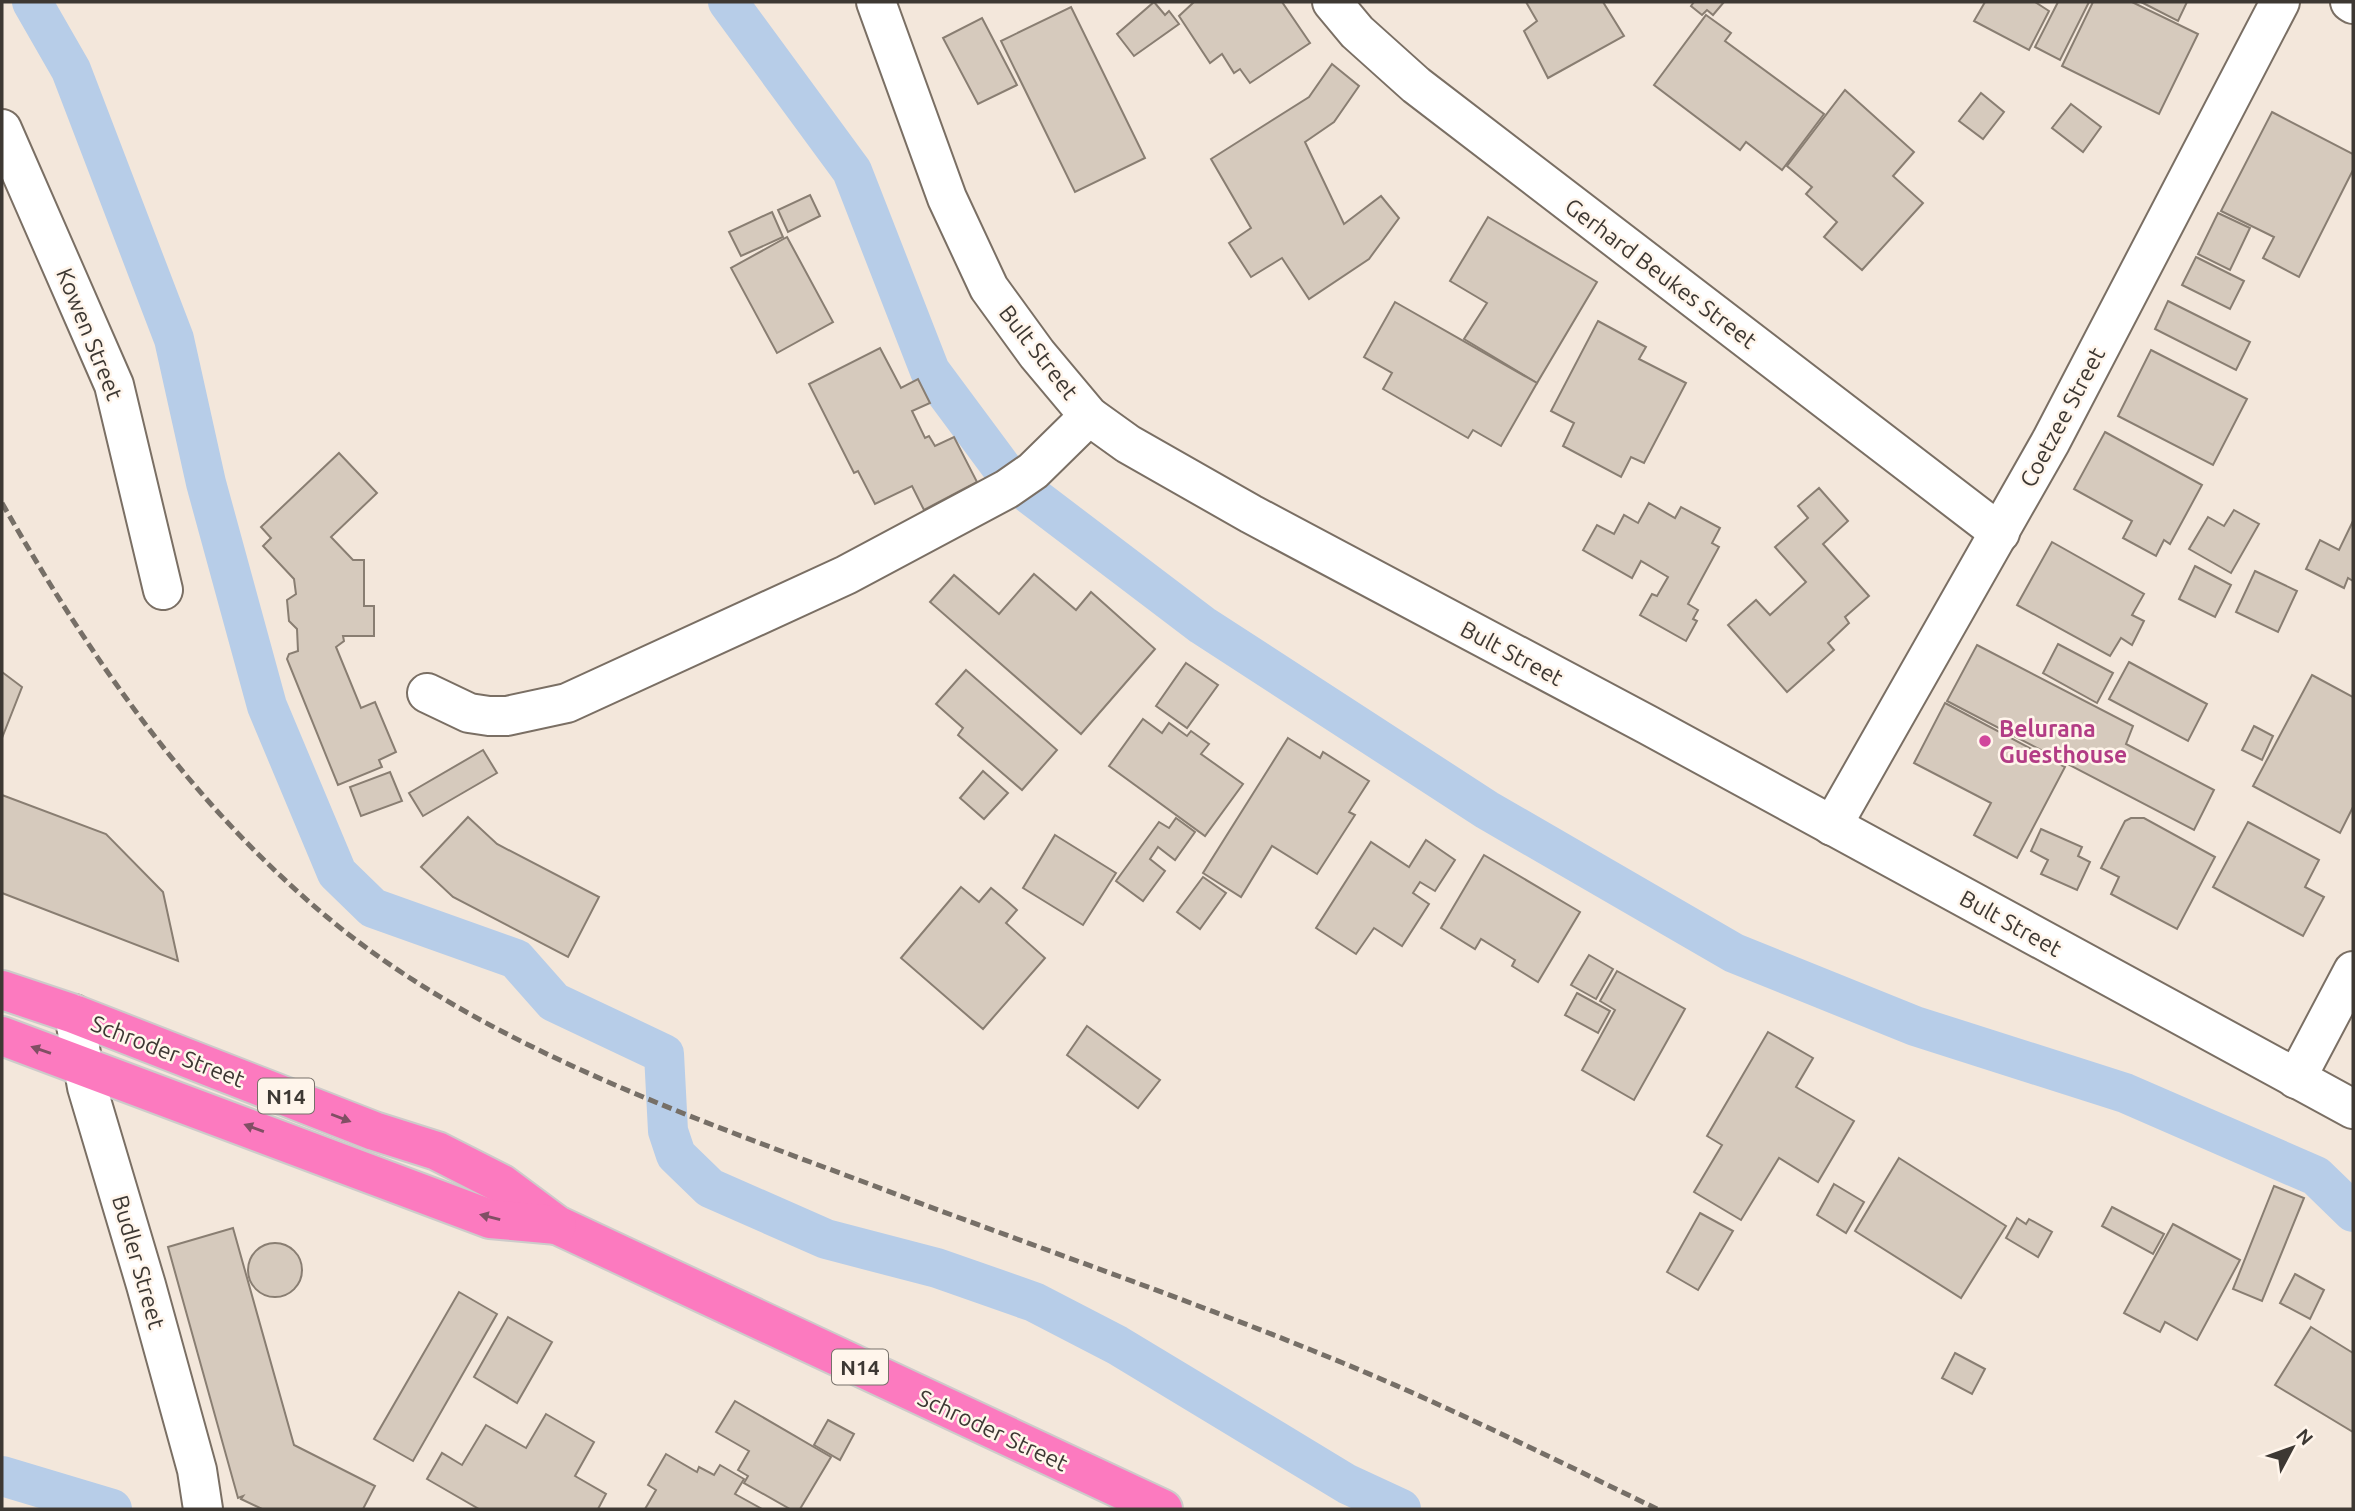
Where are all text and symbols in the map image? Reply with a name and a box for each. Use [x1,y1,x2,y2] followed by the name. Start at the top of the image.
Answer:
[1560,193,1762,353] street label: Gerhard Beukes Street
[52,264,128,404] street label: Kowen Street
[995,300,1083,404] street label: Bult Street
[2015,343,2109,491] street label: Coetzee Street
[1457,616,1567,690] street label: Bult Street
[1999,716,2127,767] place label: Belurana Guesthouse
[1977,733,1993,749] marker: Belurana Guesthouse
[1956,885,2066,961] street label: Bult Street
[88,1010,248,1092] street label: Schroder Street
[30,1044,51,1055] one-way arrow
[258,1078,314,1114] road number: N14
[330,1112,351,1123] one-way arrow
[244,1123,265,1134] one-way arrow
[108,1192,170,1332] street label: Budler Street
[479,1211,501,1222] one-way arrow
[832,1350,888,1384] road number: N14
[914,1384,1072,1476] street label: Schroder Street
[2257,1413,2327,1483] north arrow
[2292,1424,2318,1449] text: N

